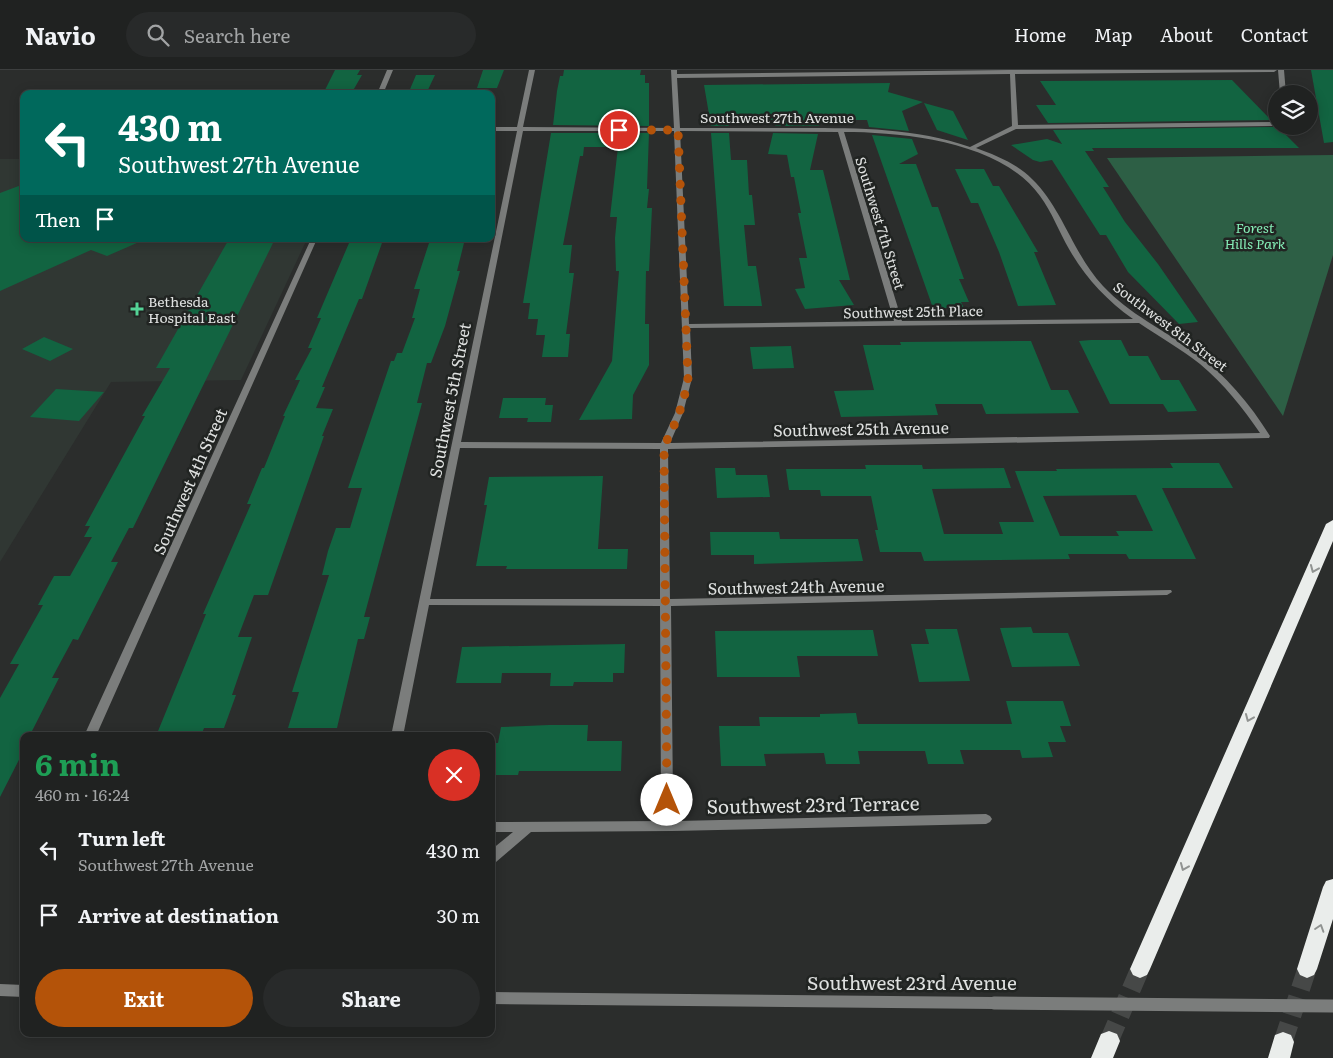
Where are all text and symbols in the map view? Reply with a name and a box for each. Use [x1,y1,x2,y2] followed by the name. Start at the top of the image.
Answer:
[126,12,476,57] search box
[25,17,96,52] text: Navio
[144,21,172,49] icon: search
[184,21,290,49] text: Search here
[1014,21,1066,48] text: Home
[1094,21,1132,48] text: Map
[1160,21,1213,48] text: About
[1241,21,1308,48] text: Contact
[1268,85,1318,135] map controls
[1268,85,1318,135] button: layers
[118,100,222,152] text: 430 m
[700,107,854,127] street label: Southwest 27th Avenue
[598,109,640,151] pin
[35,110,100,175] icon: left
[605,116,633,144] icon: arrive
[118,147,360,180] text: Southwest 27th Avenue
[851,154,911,292] street label: Southwest 7th Street
[35,205,81,233] text: Then
[91,205,119,233] icon: arrive
[1224,217,1286,253] park label: Forest Hills Park
[1110,276,1233,376] street label: Southwest 8th Street
[148,291,236,327] place label: Bethesda Hospital East
[843,300,983,322] street label: Southwest 25th Place
[130,302,144,316] marker: Bethesda Hospital East
[422,320,476,480] street label: Southwest 5th Street
[146,403,232,558] street label: Southwest 4th Street
[773,414,949,442] street label: Southwest 25th Avenue
[1309,564,1320,573] one-way arrow
[707,572,885,600] street label: Southwest 24th Avenue
[1245,713,1256,722] one-way arrow
[35,741,120,785] text: 6 min
[428,749,480,801] button: close
[640,773,692,825] position arrow
[35,782,129,806] text: 460 m · 16:24
[706,788,920,820] street label: Southwest 23rd Terrace
[78,824,165,852] text: Turn left
[35,836,63,864] icon: left
[426,836,480,864] text: 430 m
[78,852,254,876] text: Southwest 27th Avenue
[1180,862,1191,871] one-way arrow
[35,901,63,929] icon: arrive
[78,901,279,929] text: Arrive at destination
[436,901,480,929] text: 30 m
[1314,924,1324,933] one-way arrow
[807,968,1017,996] street label: Southwest 23rd Avenue
[35,969,253,1027] button: Exit
[263,969,480,1027] button: Share

